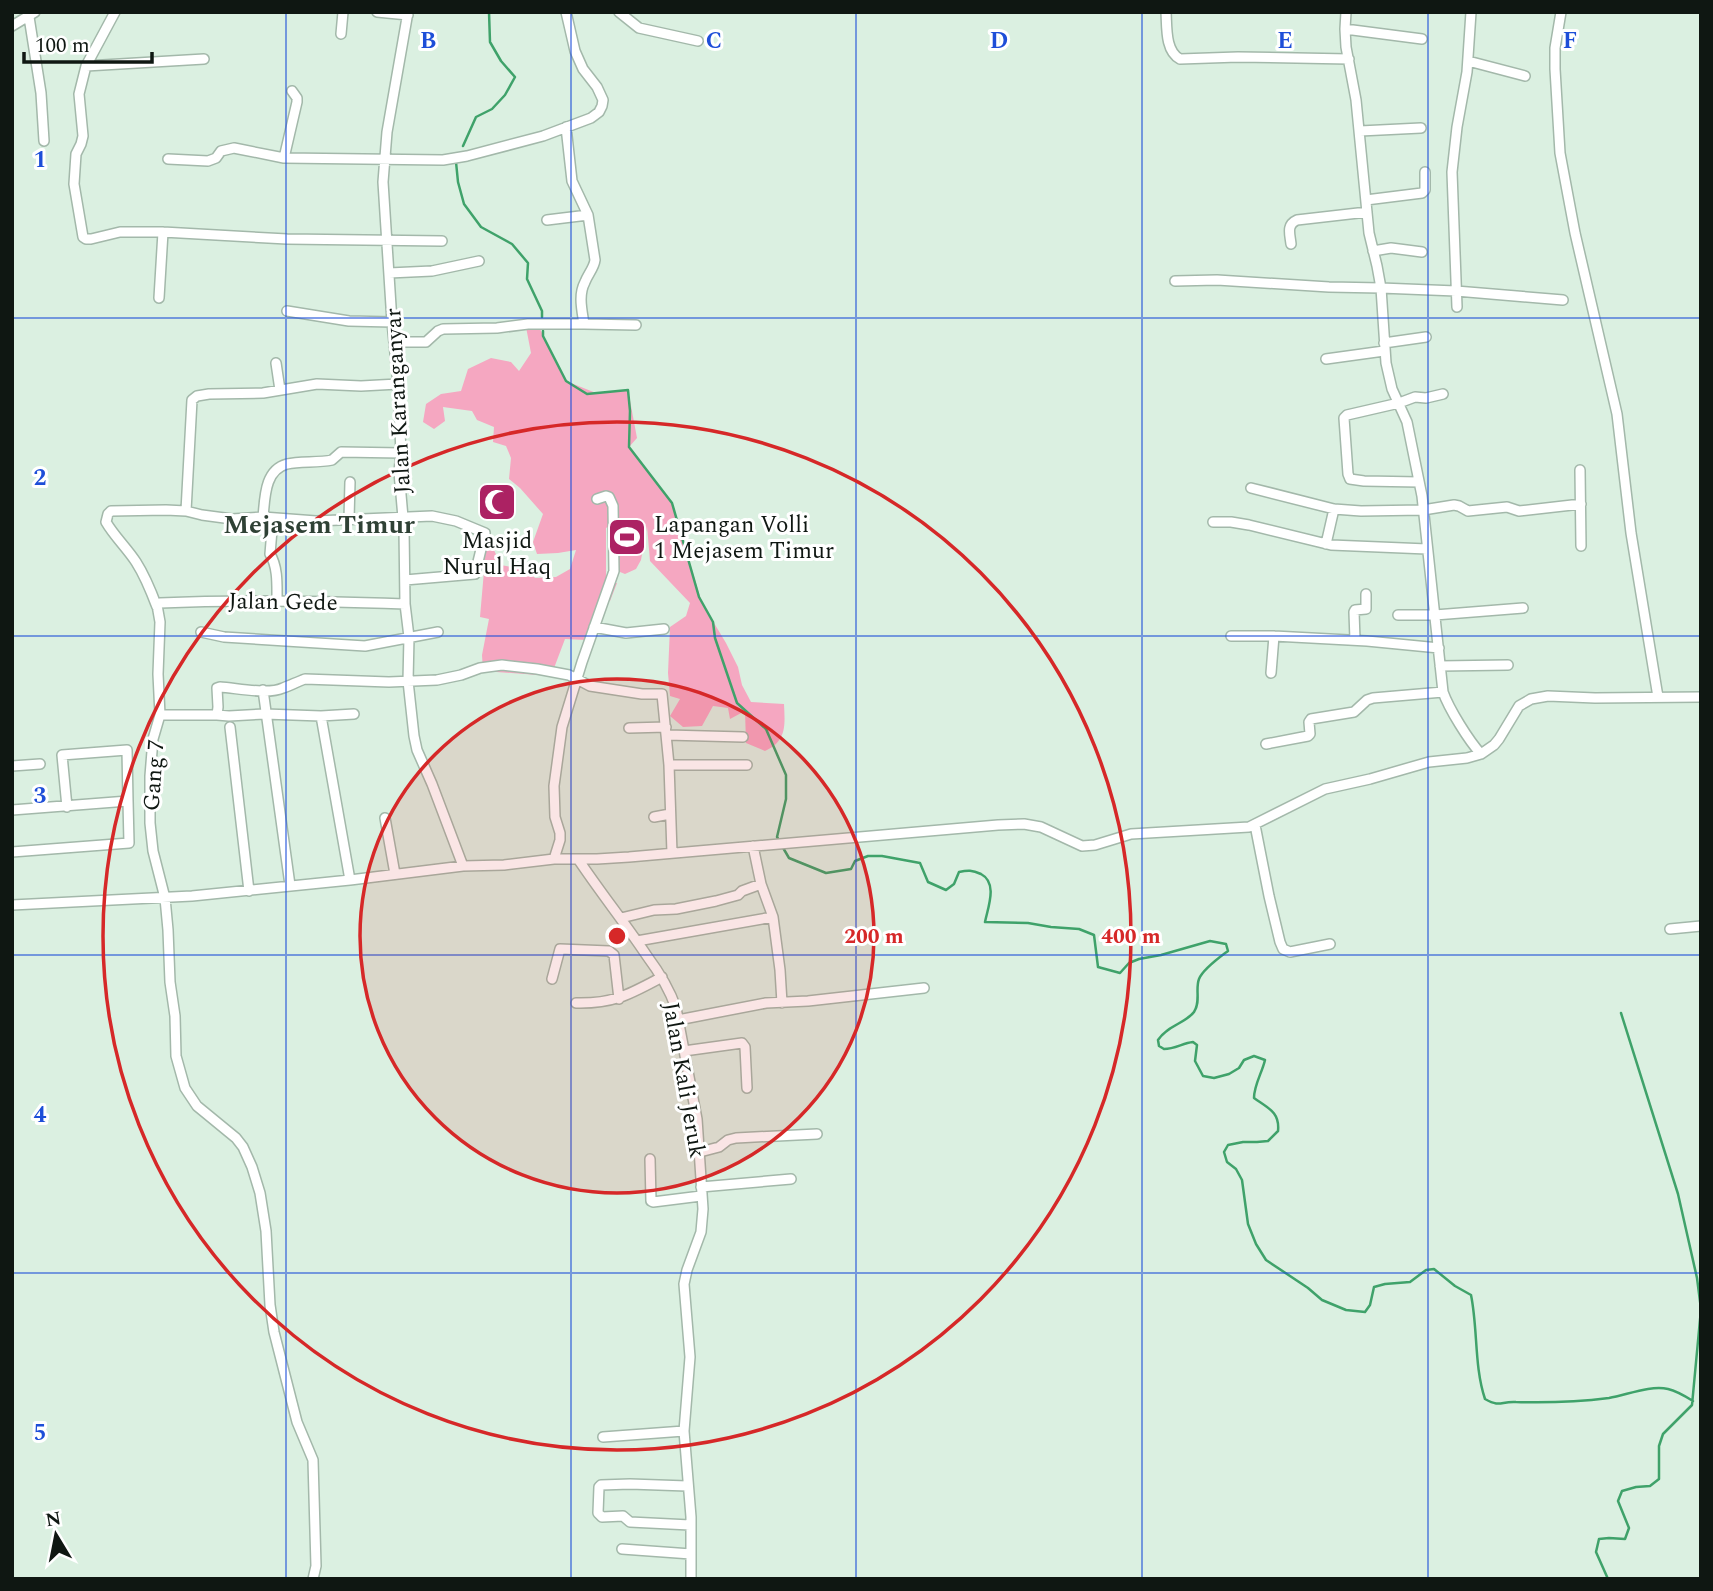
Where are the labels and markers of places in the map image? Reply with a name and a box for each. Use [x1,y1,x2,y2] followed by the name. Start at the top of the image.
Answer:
[476,481,518,523] mosque icon: Masjid Nurul Haq
[654,508,834,569] place label: Lapangan Volli 1 Mejasem Timur
[606,516,648,558] sports icon: Lapangan Volli 1 Mejasem Timur
[443,524,551,585] place label: Masjid Nurul Haq
[605,924,629,948] centre of rings

